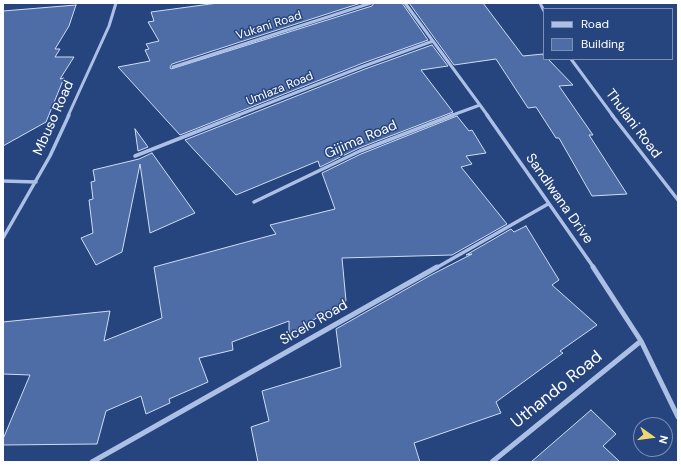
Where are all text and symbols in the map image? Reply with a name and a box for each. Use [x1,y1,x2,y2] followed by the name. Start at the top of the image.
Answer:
[543,8,673,60] legend
[234,9,304,43] street label: Vukani Road
[581,16,609,32] text: Road
[581,36,625,52] text: Building
[244,69,316,109] street label: Umlaza Road
[30,78,78,158] street label: Mbuso Road
[602,86,664,162] street label: Thulani Road
[322,117,400,163] street label: Gijima Road
[522,151,596,247] street label: Sandlwana Drive
[277,297,351,349] street label: Sicelo Road
[507,347,607,433] street label: Uthando Road
[633,417,673,457] north arrow
[656,434,671,445] text: N

